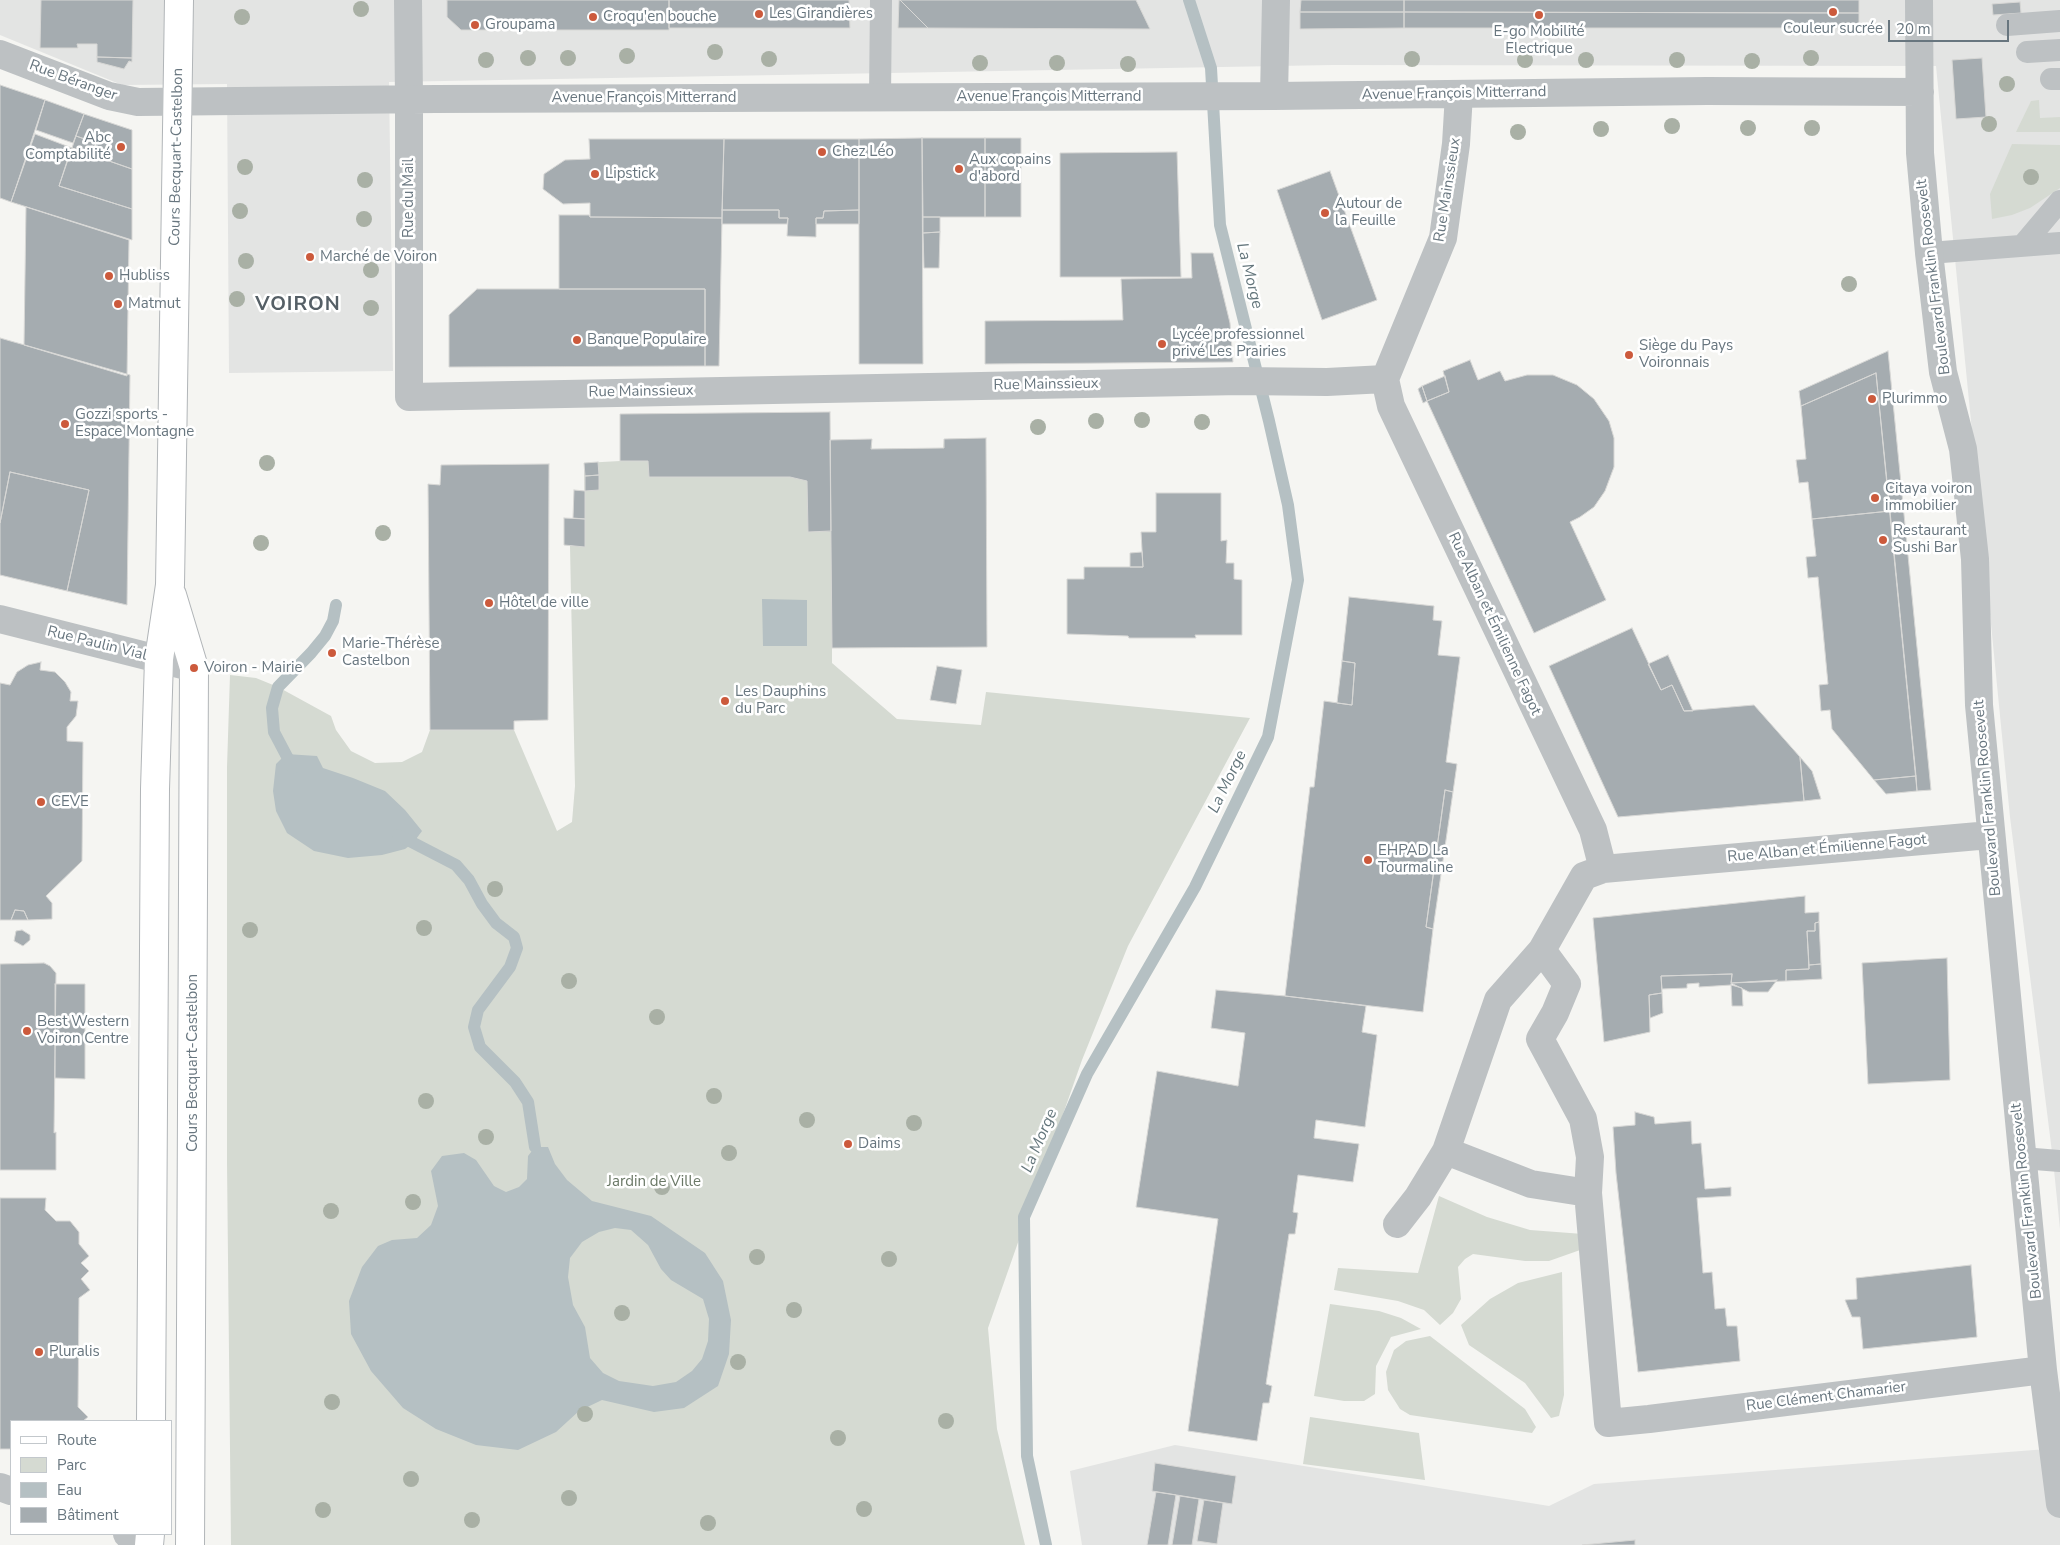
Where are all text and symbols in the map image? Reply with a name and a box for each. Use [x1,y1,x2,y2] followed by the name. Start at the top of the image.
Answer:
[769,5,873,23] place label: Les Girandières
[1827,6,1839,18] marker: Couleur sucrée
[603,8,716,26] place label: Croqu'en bouche
[753,8,765,20] marker: Les Girandières
[1533,9,1545,21] marker: E-go Mobilité Electrique
[1890,10,2011,42] scale bar
[587,11,599,23] marker: Croqu'en bouche
[485,16,555,34] place label: Groupama
[469,19,481,31] marker: Groupama
[1896,19,1931,39] text: 20 m
[1783,20,1883,38] place label: Couleur sucrée
[1494,23,1584,58] place label: E-go Mobilité Electrique
[27,57,119,105] street label: Rue Béranger
[166,68,188,246] street label: Cours Becquart-Castelbon
[1361,83,1547,105] street label: Avenue François Mitterrand
[957,88,1141,106] street label: Avenue François Mitterrand
[552,89,736,107] street label: Avenue François Mitterrand
[25,129,111,164] place label: Abc Comptabilité
[1431,137,1465,243] street label: Rue Mainssieux
[115,141,127,153] marker: Abc Comptabilité
[832,143,894,161] place label: Chez Léo
[816,146,828,158] marker: Chez Léo
[969,151,1051,186] place label: Aux copains d'abord
[400,158,418,238] street label: Rue du Mail
[953,163,965,175] marker: Aux copains d'abord
[605,165,656,183] place label: Lipstick
[589,168,601,180] marker: Lipstick
[1913,178,1955,376] street label: Boulevard Franklin Roosevelt
[1335,195,1402,230] place label: Autour de la Feuille
[1319,207,1331,219] marker: Autour de la Feuille
[1232,241,1266,311] water label: La Morge
[320,248,437,266] place label: Marché de Voiron
[304,251,316,263] marker: Marché de Voiron
[119,267,170,285] place label: Hubliss
[103,270,115,282] marker: Hubliss
[255,293,341,317] district label: VOIRON
[128,295,181,313] place label: Matmut
[112,298,124,310] marker: Matmut
[1172,326,1304,361] place label: Lycée professionnel privé Les Prairies
[587,331,706,349] place label: Banque Populaire
[571,334,583,346] marker: Banque Populaire
[1639,337,1733,372] place label: Siège du Pays Voironnais
[1156,338,1168,350] marker: Lycée professionnel privé Les Prairies
[1623,349,1635,361] marker: Siège du Pays Voironnais
[993,375,1099,395] street label: Rue Mainssieux
[588,382,694,402] street label: Rue Mainssieux
[1882,390,1947,408] place label: Plurimmo
[1866,393,1878,405] marker: Plurimmo
[75,406,194,441] place label: Gozzi sports - Espace Montagne
[59,418,71,430] marker: Gozzi sports - Espace Montagne
[1885,480,1973,515] place label: Citaya voiron immobilier
[1869,492,1881,504] marker: Citaya voiron immobilier
[1893,522,1967,557] place label: Restaurant Sushi Bar
[1444,530,1544,718] street label: Rue Alban et Émilienne Fagot
[1877,534,1889,546] marker: Restaurant Sushi Bar
[499,594,589,612] place label: Hôtel de ville
[483,597,495,609] marker: Hôtel de ville
[45,623,149,665] street label: Rue Paulin Vial
[342,635,439,670] place label: Marie-Thérèse Castelbon
[326,647,338,659] marker: Marie-Thérèse Castelbon
[204,659,303,677] place label: Voiron - Mairie
[188,662,200,674] marker: Voiron - Mairie
[735,683,826,718] place label: Les Dauphins du Parc
[719,695,731,707] marker: Les Dauphins du Parc
[1970,699,2006,897] street label: Boulevard Franklin Roosevelt
[1205,748,1251,816] water label: La Morge
[51,793,89,811] place label: CEVE
[35,796,47,808] marker: CEVE
[1727,831,1927,867] street label: Rue Alban et Émilienne Fagot
[1378,842,1453,877] place label: EHPAD La Tourmaline
[1362,854,1374,866] marker: EHPAD La Tourmaline
[184,974,202,1152] street label: Cours Becquart-Castelbon
[37,1013,129,1048] place label: Best Western Voiron Centre
[21,1025,33,1037] marker: Best Western Voiron Centre
[2008,1102,2046,1300] street label: Boulevard Franklin Roosevelt
[1018,1106,1062,1176] water label: La Morge
[858,1135,901,1153] place label: Daims
[842,1138,854,1150] marker: Daims
[607,1173,701,1191] park label: Jardin de Ville
[49,1343,100,1361] place label: Pluralis
[33,1346,45,1358] marker: Pluralis
[1745,1378,1907,1416] street label: Rue Clément Chamarier
[10,1420,172,1535] legend
[57,1430,97,1450] text: Route
[57,1455,86,1475] text: Parc
[57,1480,82,1500] text: Eau
[57,1505,118,1525] text: Bâtiment

